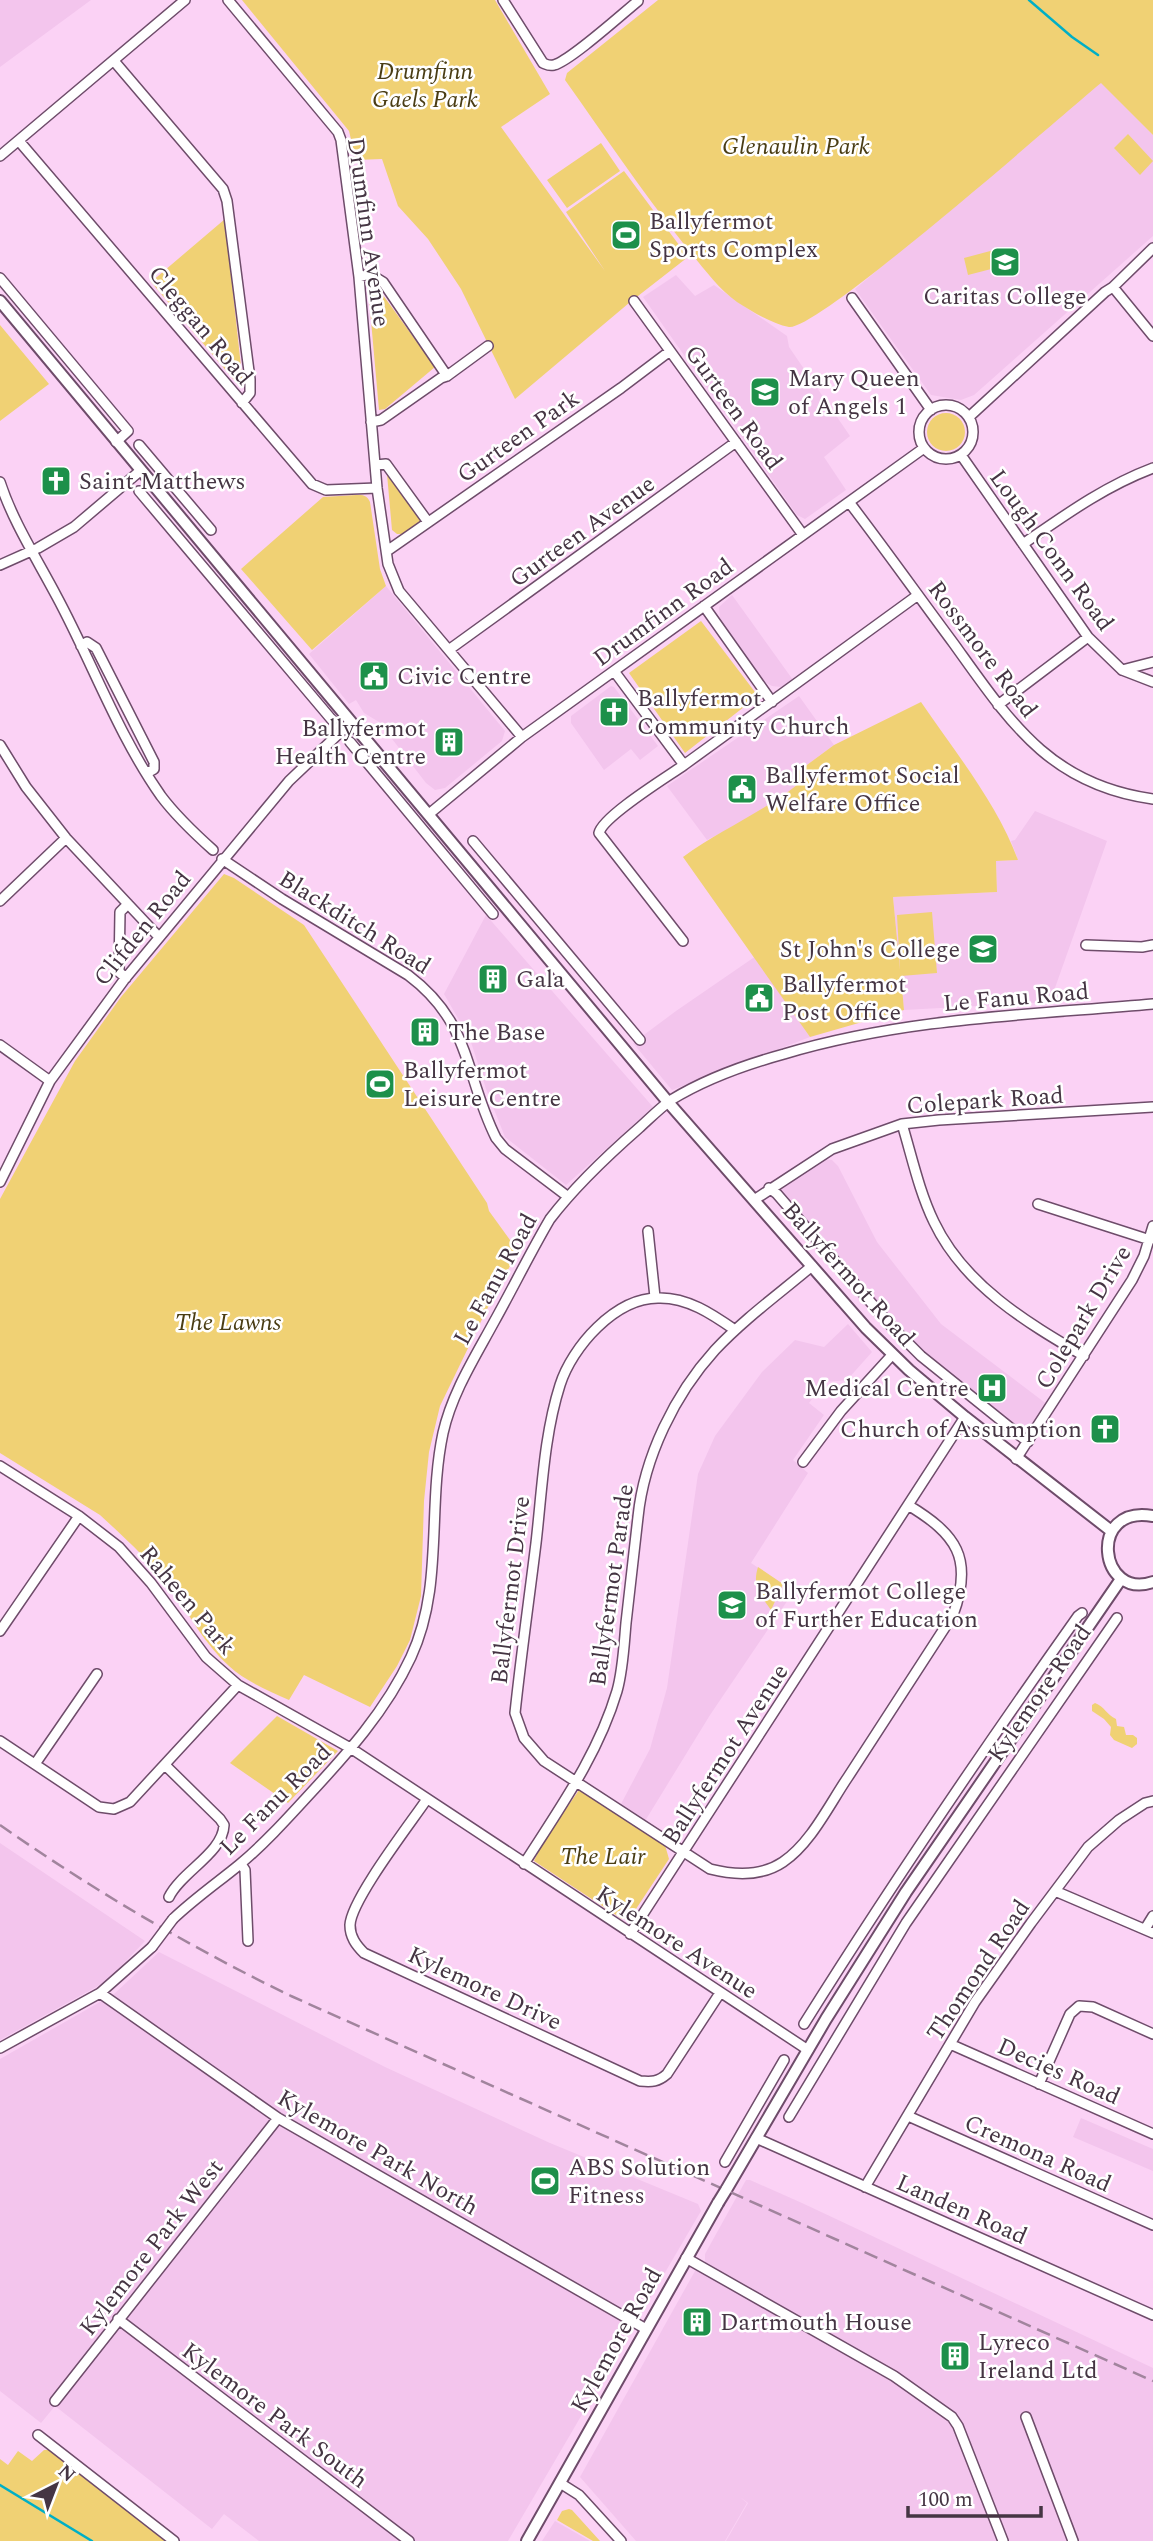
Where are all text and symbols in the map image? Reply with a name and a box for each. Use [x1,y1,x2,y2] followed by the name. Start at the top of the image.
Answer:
[372,54,478,118] park label: Drumfinn Gaels Park
[722,129,870,165] park label: Glenaulin Park
[337,135,399,329] street label: Drumfinn Avenue
[649,204,818,268] place label: Ballyfermot Sports Complex
[609,218,643,252] sports icon: Ballyfermot Sports Complex
[988,245,1022,279] school or university icon: Caritas College
[139,258,261,394] street label: Cleggan Road
[923,279,1087,315] place label: Caritas College
[675,337,791,478] street label: Gurteen Road
[788,361,920,425] place label: Mary Queen of Angels 1
[748,375,782,409] school or university icon: Mary Queen of Angels 1
[450,381,587,492] street label: Gurteen Park
[980,462,1122,639] street label: Lough Conn Road
[39,464,73,498] church icon: Saint Matthews
[79,464,246,500] place label: Saint Matthews
[502,467,663,597] street label: Gurteen Avenue
[586,549,741,676] street label: Drumfinn Road
[918,573,1046,726] street label: Rossmore Road
[357,659,391,693] public building icon: Civic Centre
[397,659,531,695] place label: Civic Centre
[637,681,849,745] place label: Ballyfermot Community Church
[597,695,631,729] church icon: Ballyfermot Community Church
[275,711,426,775] place label: Ballyfermot Health Centre
[432,725,466,759] building icon: Ballyfermot Health Centre
[765,758,959,822] place label: Ballyfermot Social Welfare Office
[725,772,759,806] public building icon: Ballyfermot Social Welfare Office
[271,862,438,984] street label: Blackditch Road
[85,863,201,994] street label: Clifden Road
[780,932,960,968] place label: St John's College
[966,932,1000,966] school or university icon: St John's College
[476,962,510,996] building icon: Gala
[516,962,565,998] place label: Gala
[782,967,907,1031] place label: Ballyfermot Post Office
[942,974,1091,1022] street label: Le Fanu Road
[742,981,776,1015] public building icon: Ballyfermot Post Office
[408,1015,442,1049] building icon: The Base
[448,1015,545,1051] place label: The Base
[403,1053,561,1117] place label: Ballyfermot Leisure Centre
[363,1067,397,1101] sports icon: Ballyfermot Leisure Centre
[905,1078,1065,1124] street label: Colepark Road
[773,1194,923,1355] street label: Ballyfermot Road
[445,1207,547,1352] street label: Le Fanu Road
[1027,1239,1141,1396] street label: Colepark Drive
[175,1305,282,1341] park label: The Lawns
[804,1371,969,1407] place label: Medical Centre
[975,1371,1009,1405] hospital icon: Medical Centre
[840,1412,1082,1448] place label: Church of Assumption
[1088,1412,1122,1446] church icon: Church of Assumption
[580,1482,644,1688] street label: Ballyfermot Parade
[482,1494,540,1686] street label: Ballyfermot Drive
[130,1538,244,1664] street label: Raheen Park
[755,1574,978,1638] place label: Ballyfermot College of Further Education
[715,1588,749,1622] school or university icon: Ballyfermot College of Further Education
[979,1617,1101,1770] street label: Kylemore Road
[654,1657,798,1852] street label: Ballyfermot Avenue
[211,1735,340,1864] street label: Le Fanu Road
[560,1839,646,1875] park label: The Lair
[588,1877,765,2009] street label: Kylemore Avenue
[918,1892,1040,2049] street label: Thomond Road
[402,1937,568,2040] street label: Kylemore Drive
[991,2029,1126,2115] street label: Decies Road
[270,2081,485,2225] street label: Kylemore Park North
[958,2105,1117,2202] street label: Cremona Road
[568,2150,710,2214] place label: ABS Solution Fitness
[71,2151,233,2344] street label: Kylemore Park West
[528,2164,562,2198] sports icon: ABS Solution Fitness
[890,2165,1033,2255] street label: Landen Road
[562,2261,672,2420] street label: Kylemore Road
[680,2305,714,2339] building icon: Dartmouth House
[720,2305,912,2341] place label: Dartmouth House
[978,2325,1098,2389] place label: Lyreco Ireland Ltd
[174,2334,375,2498] street label: Kylemore Park South
[938,2339,972,2373] building icon: Lyreco Ireland Ltd
[21,2450,91,2520] north arrow
[51,2458,82,2489] text: N
[908,2474,1041,2518] scale bar
[918,2484,973,2516] text: 100 m

